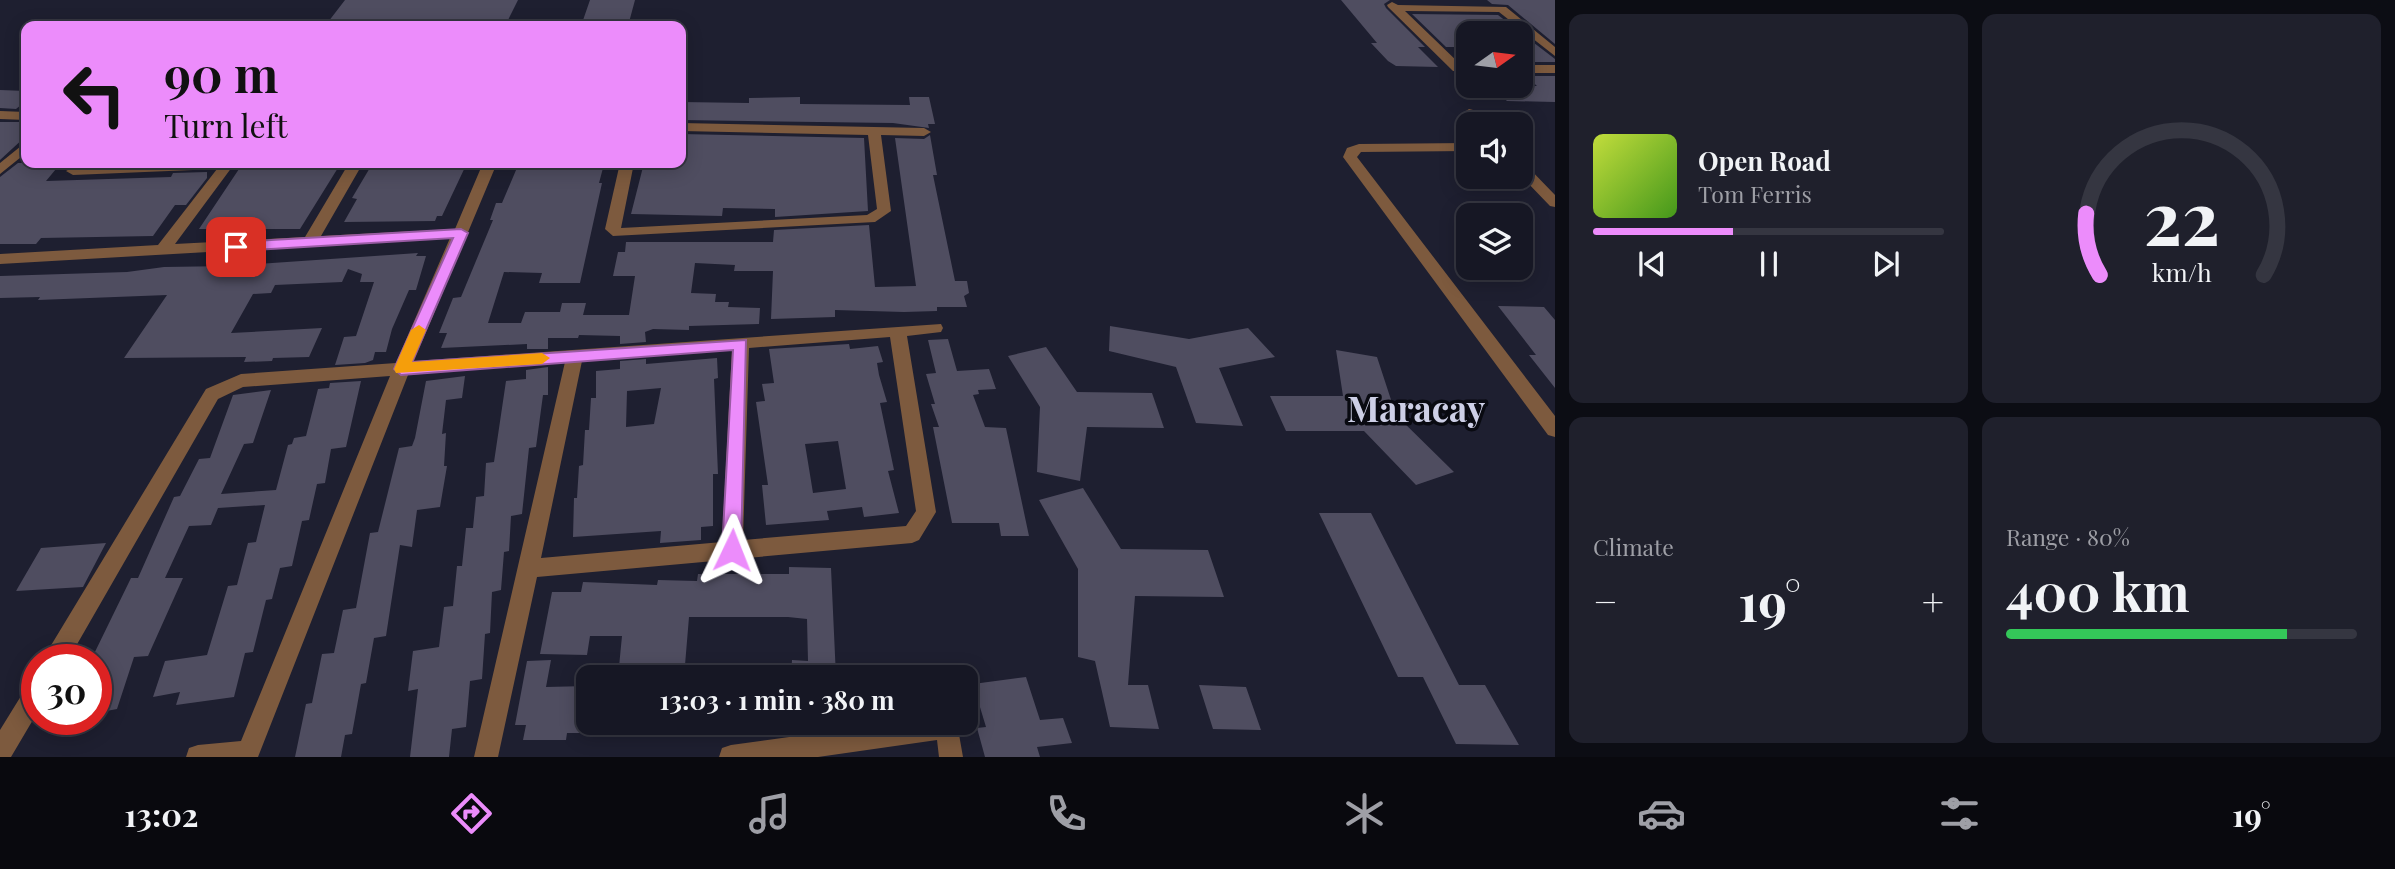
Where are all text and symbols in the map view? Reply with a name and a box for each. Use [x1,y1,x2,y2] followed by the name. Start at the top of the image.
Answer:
[1456,21,1533,98] north arrow
[1456,21,1533,280] map controls
[164,40,278,105] text: 90 m
[49,49,140,140] icon: left
[164,103,288,146] text: Turn left
[1456,112,1533,189] button: sound
[1698,143,1831,178] text: Open Road
[2143,166,2220,263] text: 22
[1698,178,1812,209] text: Tom Ferris
[1456,203,1533,280] button: layers
[206,217,266,277] pin
[217,228,255,266] icon: arrive
[1633,245,1671,283] icon: previous
[1750,245,1788,283] icon: pause
[1867,245,1905,283] icon: next
[2152,255,2212,288] text: km/h
[1347,384,1485,431] district label: Maracay
[695,513,769,587] position arrow
[2006,521,2130,552] text: Range · 80%
[1593,531,1674,562] text: Climate
[2006,556,2190,625] text: 400 km
[1738,566,1801,635] text: 19°
[1593,575,1618,626] text: −
[1922,575,1944,626] text: +
[21,644,112,735] speed limit sign: 30
[659,682,895,717] text: 13:03 · 1 min · 380 m
[447,789,496,838] icon: directions
[745,789,794,838] icon: music
[1042,789,1091,838] icon: phone
[1340,789,1389,838] icon: climate
[1637,789,1686,838] icon: car
[1935,789,1984,838] icon: filters
[124,792,199,835] text: 13:02
[2232,792,2271,835] text: 19°

